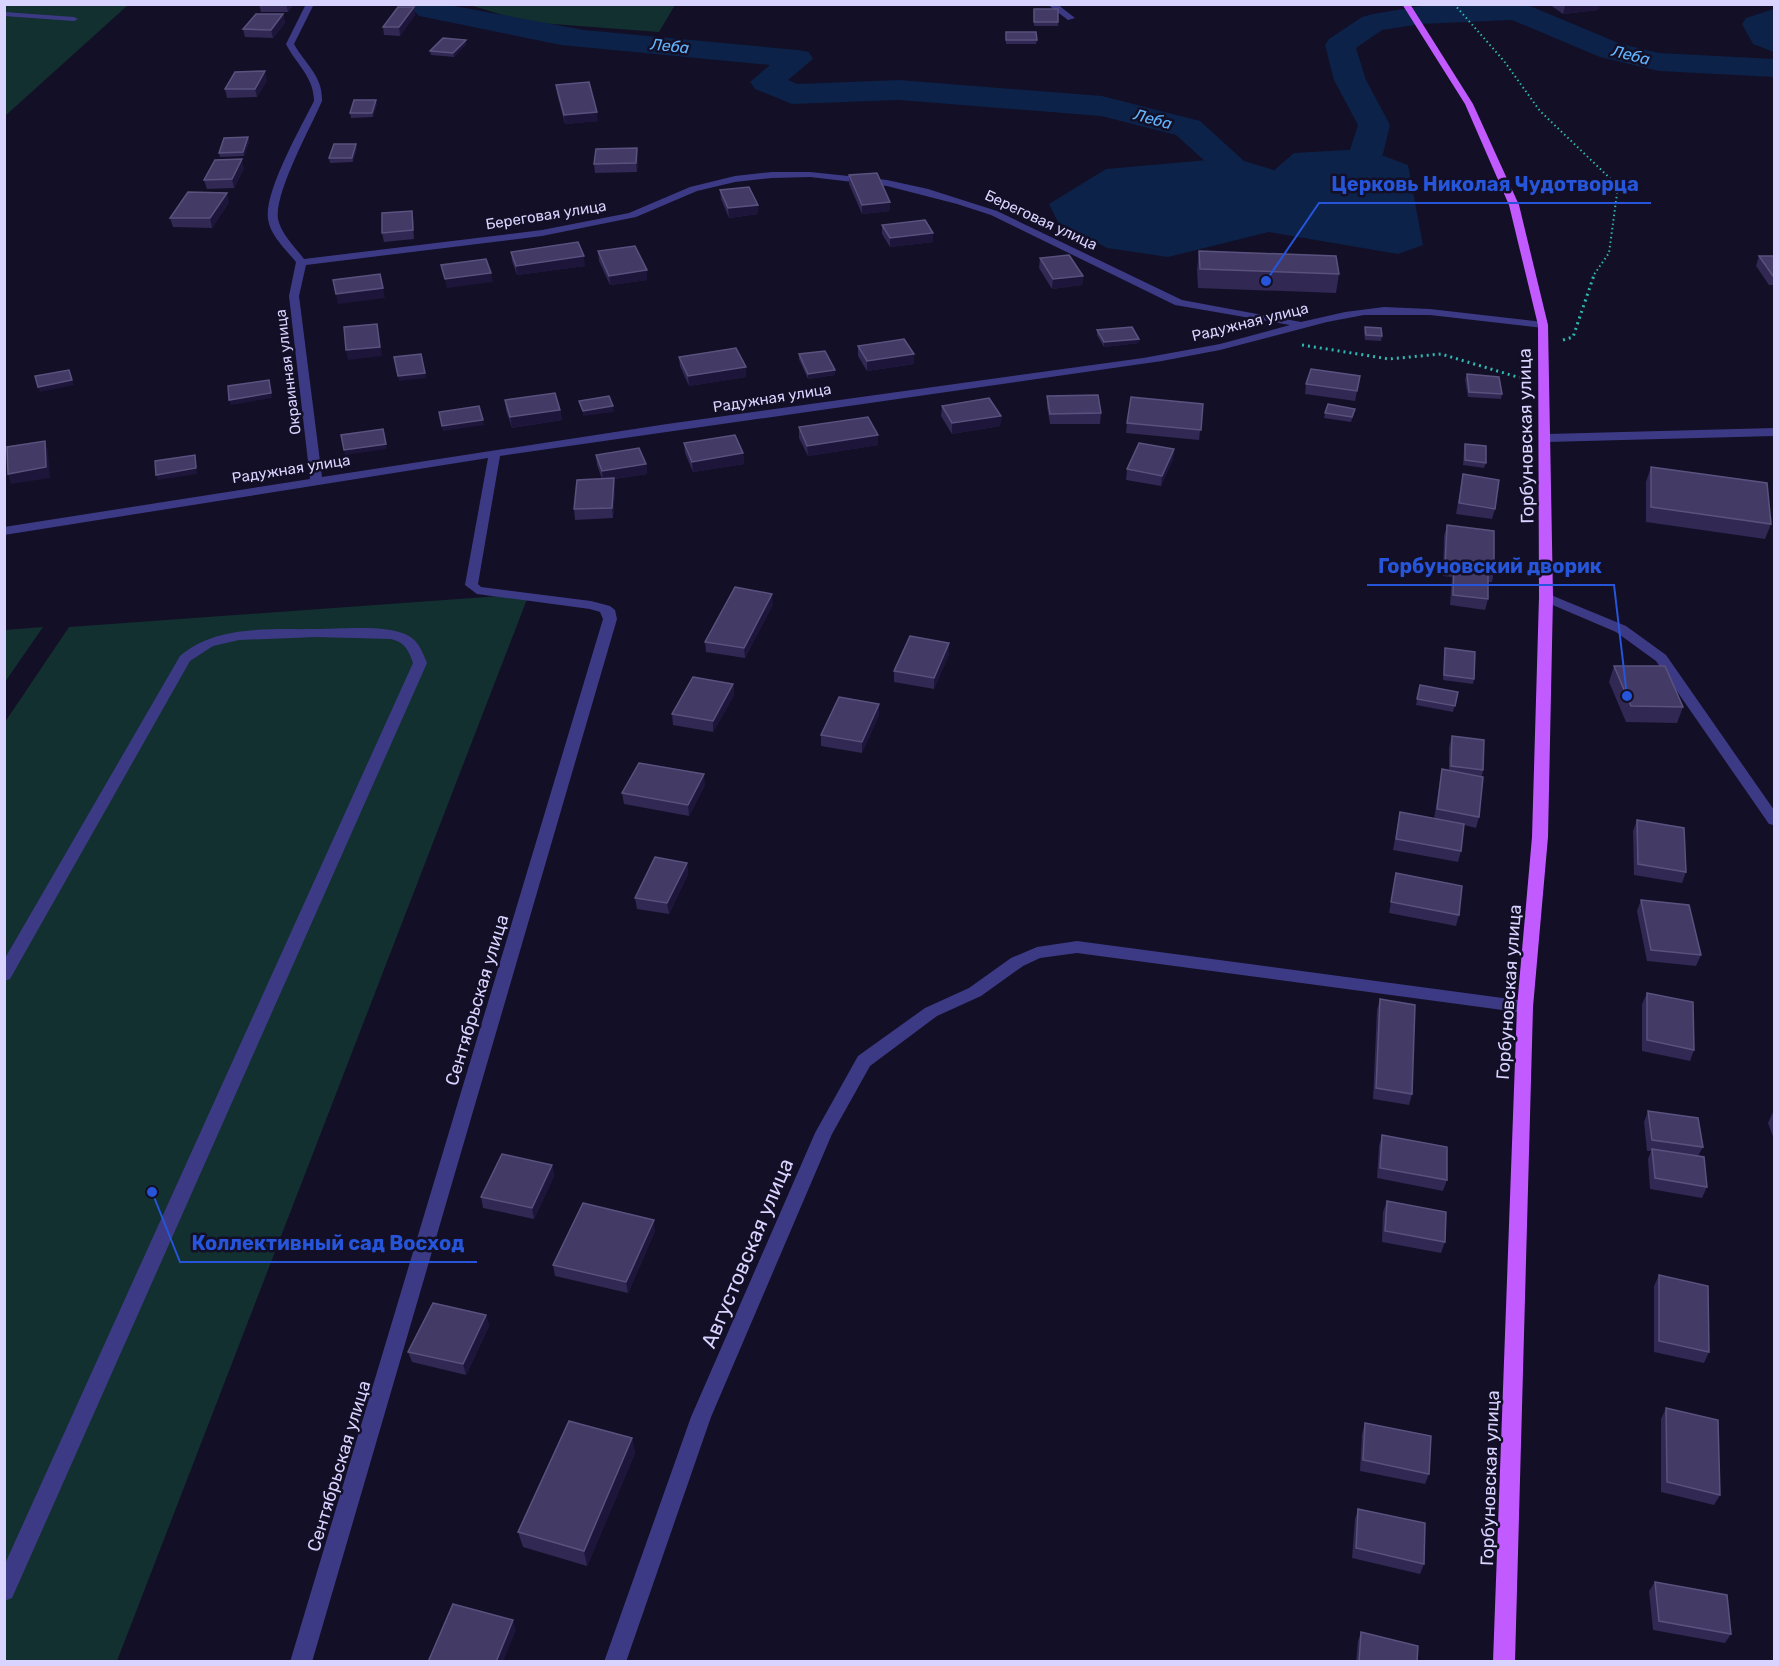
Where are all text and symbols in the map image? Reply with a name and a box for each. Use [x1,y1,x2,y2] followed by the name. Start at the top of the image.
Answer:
[649,34,690,57] water label: Леба
[1609,41,1652,69] water label: Леба
[1131,105,1174,133] water label: Леба
[1319,165,1651,203] callout: Церковь Николая Чудотворца
[1331,172,1639,196] text: Церковь Николая Чудотворца
[982,186,1100,254] street label: Береговая улица
[484,197,608,233] street label: Береговая улица
[1190,299,1310,345] street label: Радужная улица
[271,308,305,436] street label: Окраинная улица
[1513,348,1539,524] street label: Горбуновская улица
[712,380,832,416] street label: Радужная улица
[231,451,351,487] street label: Радужная улица
[1367,547,1614,585] callout: Горбуновский дворик
[1378,554,1602,578] text: Горбуновский дворик
[1492,904,1526,1080] street label: Горбуновская улица
[440,912,514,1088] street label: Сентябрьская улица
[696,1154,798,1352] street label: Августовская улица
[180,1224,477,1262] callout: Коллективный сад Восход
[192,1231,464,1255] text: Коллективный сад Восход
[302,1378,376,1554] street label: Сентябрьская улица
[1476,1390,1504,1566] street label: Горбуновская улица

